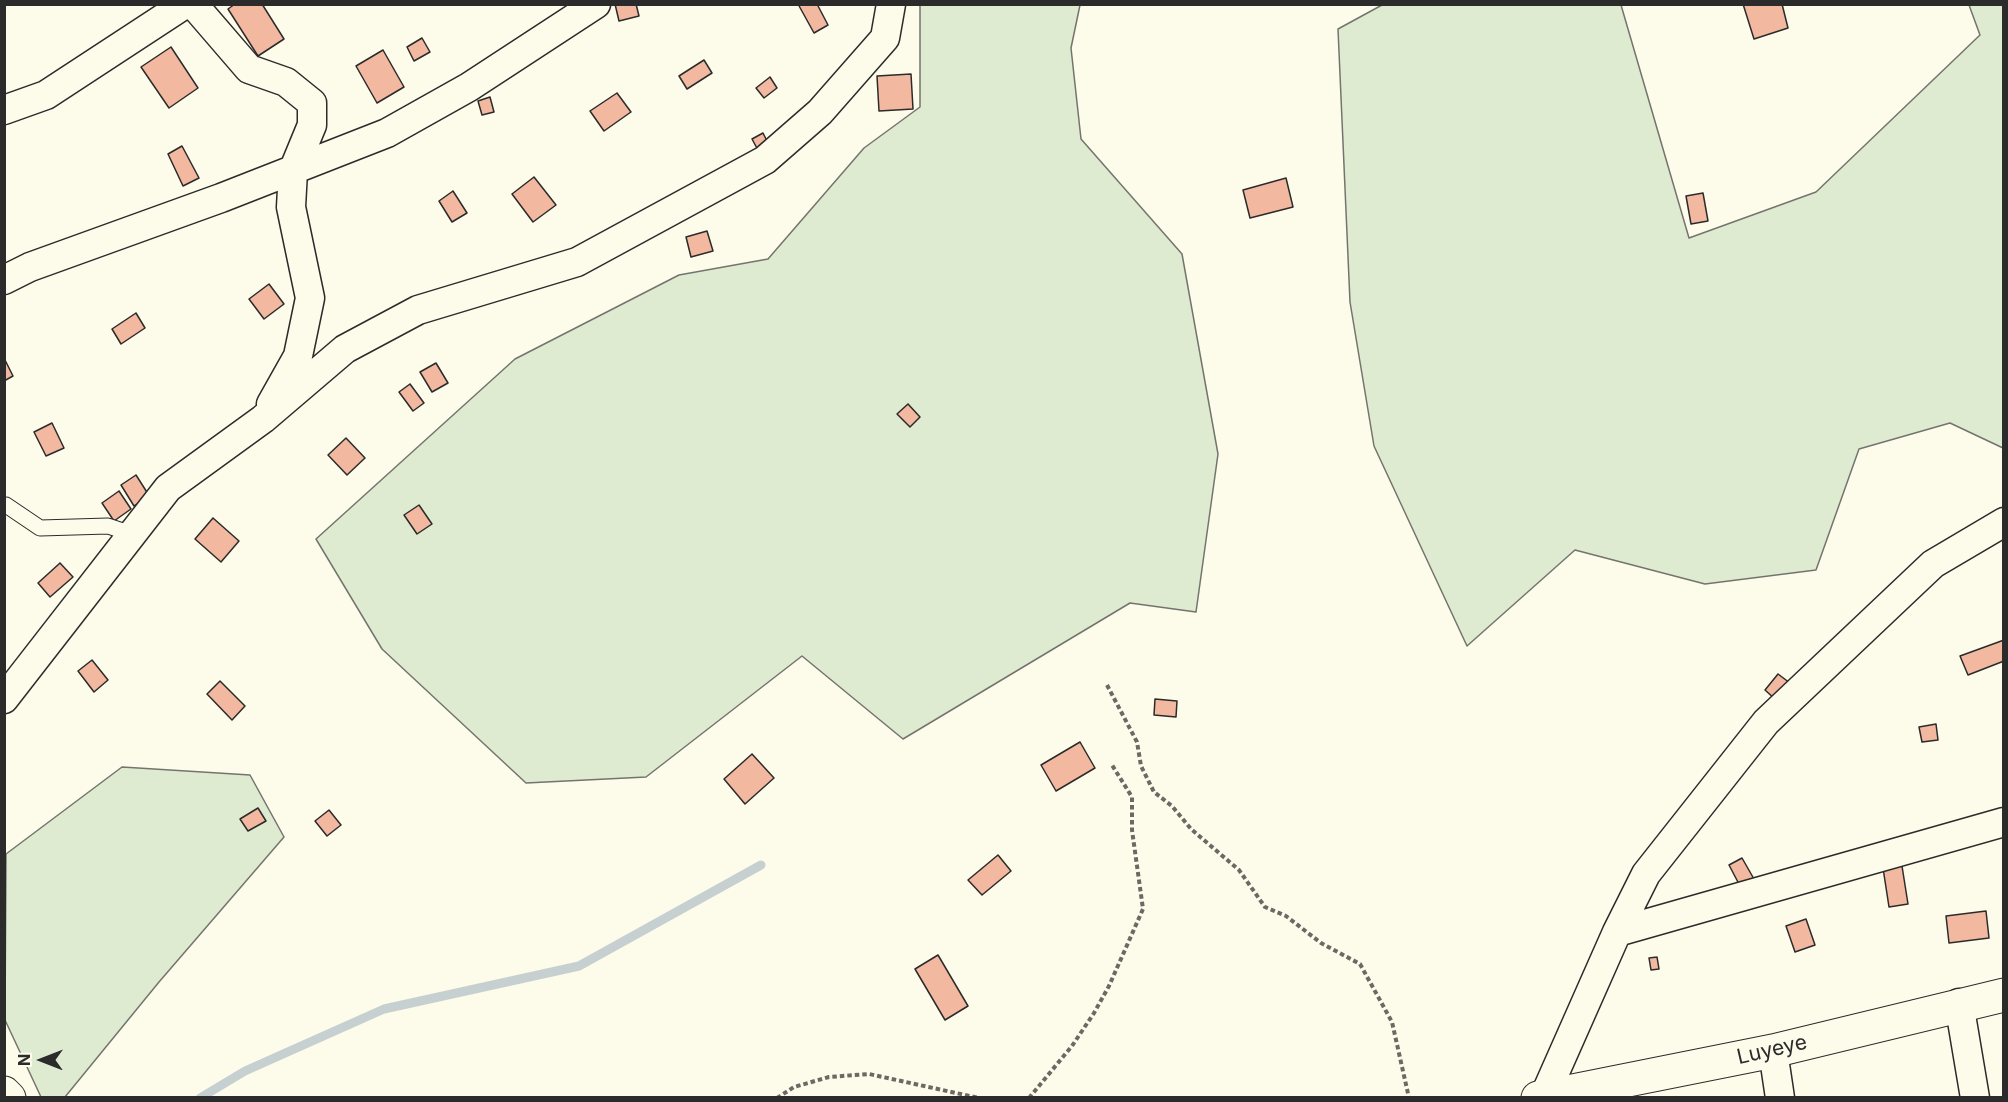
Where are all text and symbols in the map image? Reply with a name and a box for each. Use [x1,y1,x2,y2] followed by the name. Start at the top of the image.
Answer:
[12,1030,72,1090] north arrow
[1735,1030,1809,1070] street label: Luyeye
[14,1054,34,1066] text: N

